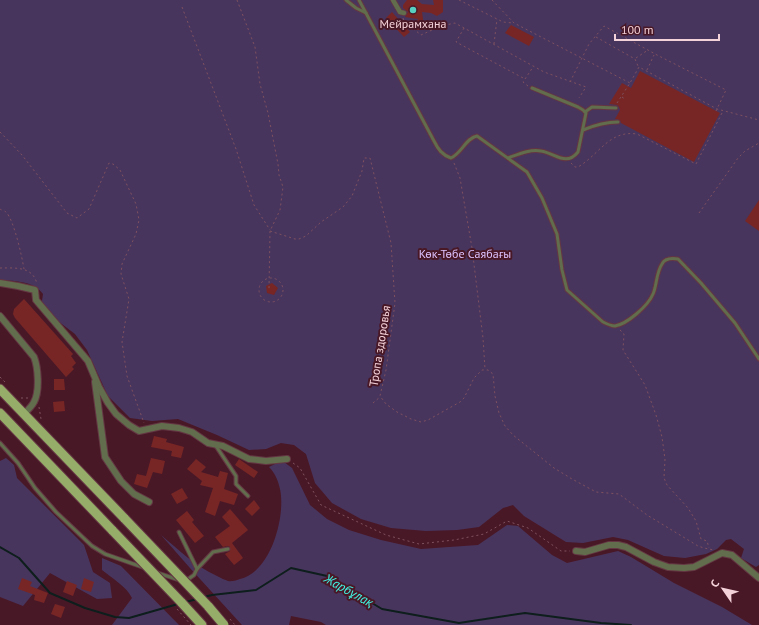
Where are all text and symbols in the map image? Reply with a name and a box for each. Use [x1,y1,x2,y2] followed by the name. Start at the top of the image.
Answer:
[408,5,418,15] marker: Мейрамхана
[380,16,446,31] place label: Мейрамхана
[615,16,719,42] scale bar
[621,22,654,37] text: 100 m
[419,246,511,261] park label: Көк-Төбе Саябағы
[366,304,393,388] street label: Тропа здоровья
[320,569,377,611] water label: Жарбұлақ
[703,569,743,609] north arrow
[707,577,722,590] text: С

